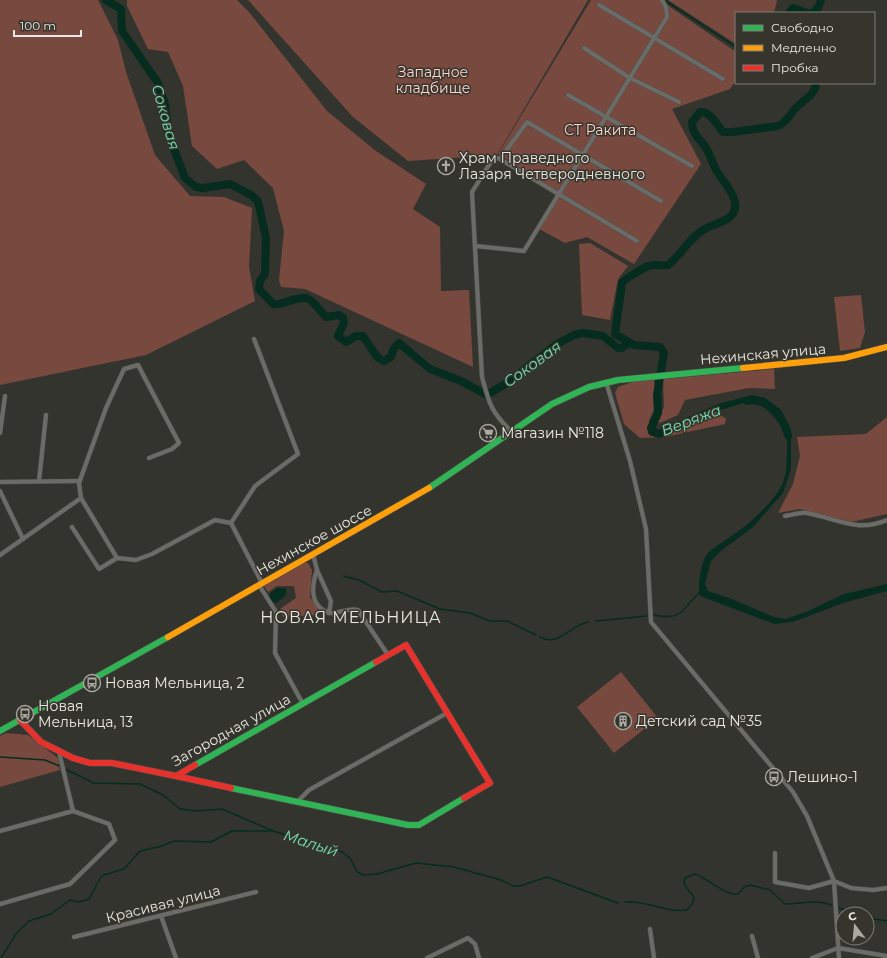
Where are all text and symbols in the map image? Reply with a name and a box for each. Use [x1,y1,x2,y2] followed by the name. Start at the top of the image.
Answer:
[14,12,81,38] scale bar
[735,12,875,84] legend
[20,18,56,33] text: 100 m
[771,20,834,35] text: Свободно
[771,40,837,55] text: Медленно
[771,60,819,75] text: Пробка
[396,63,470,97] park label: Западное кладбище
[148,82,184,152] water label: Соковая
[564,121,636,139] park label: СТ Ракита
[459,149,645,183] place label: Храм Праведного Лазаря Четверодневного
[436,156,456,176] church icon: Храм Праведного Лазаря Четверодневного
[499,337,565,391] water label: Соковая
[699,340,827,368] street label: Нехинская улица
[658,400,724,440] water label: Веряжа
[478,423,498,443] supermarket icon: Магазин №118
[501,424,604,442] place label: Магазин №118
[253,501,375,579] street label: Нехинское шоссе
[260,608,442,627] district label: НОВАЯ МЕЛЬНИЦА
[82,673,102,693] bus stop icon: Новая Мельница, 2
[105,674,244,692] place label: Новая Мельница, 2
[168,690,294,770] street label: Загородная улица
[38,697,133,731] place label: Новая Мельница, 13
[15,704,35,724] bus stop icon: Новая Мельница, 13
[613,711,633,731] building icon: Детский сад №35
[636,712,762,730] place label: Детский сад №35
[764,767,784,787] bus stop icon: Лешино-1
[787,768,858,786] place label: Лешино-1
[281,825,341,861] water label: Малый
[104,881,222,927] street label: Красивая улица
[835,906,875,946] north arrow
[846,909,858,924] text: С

